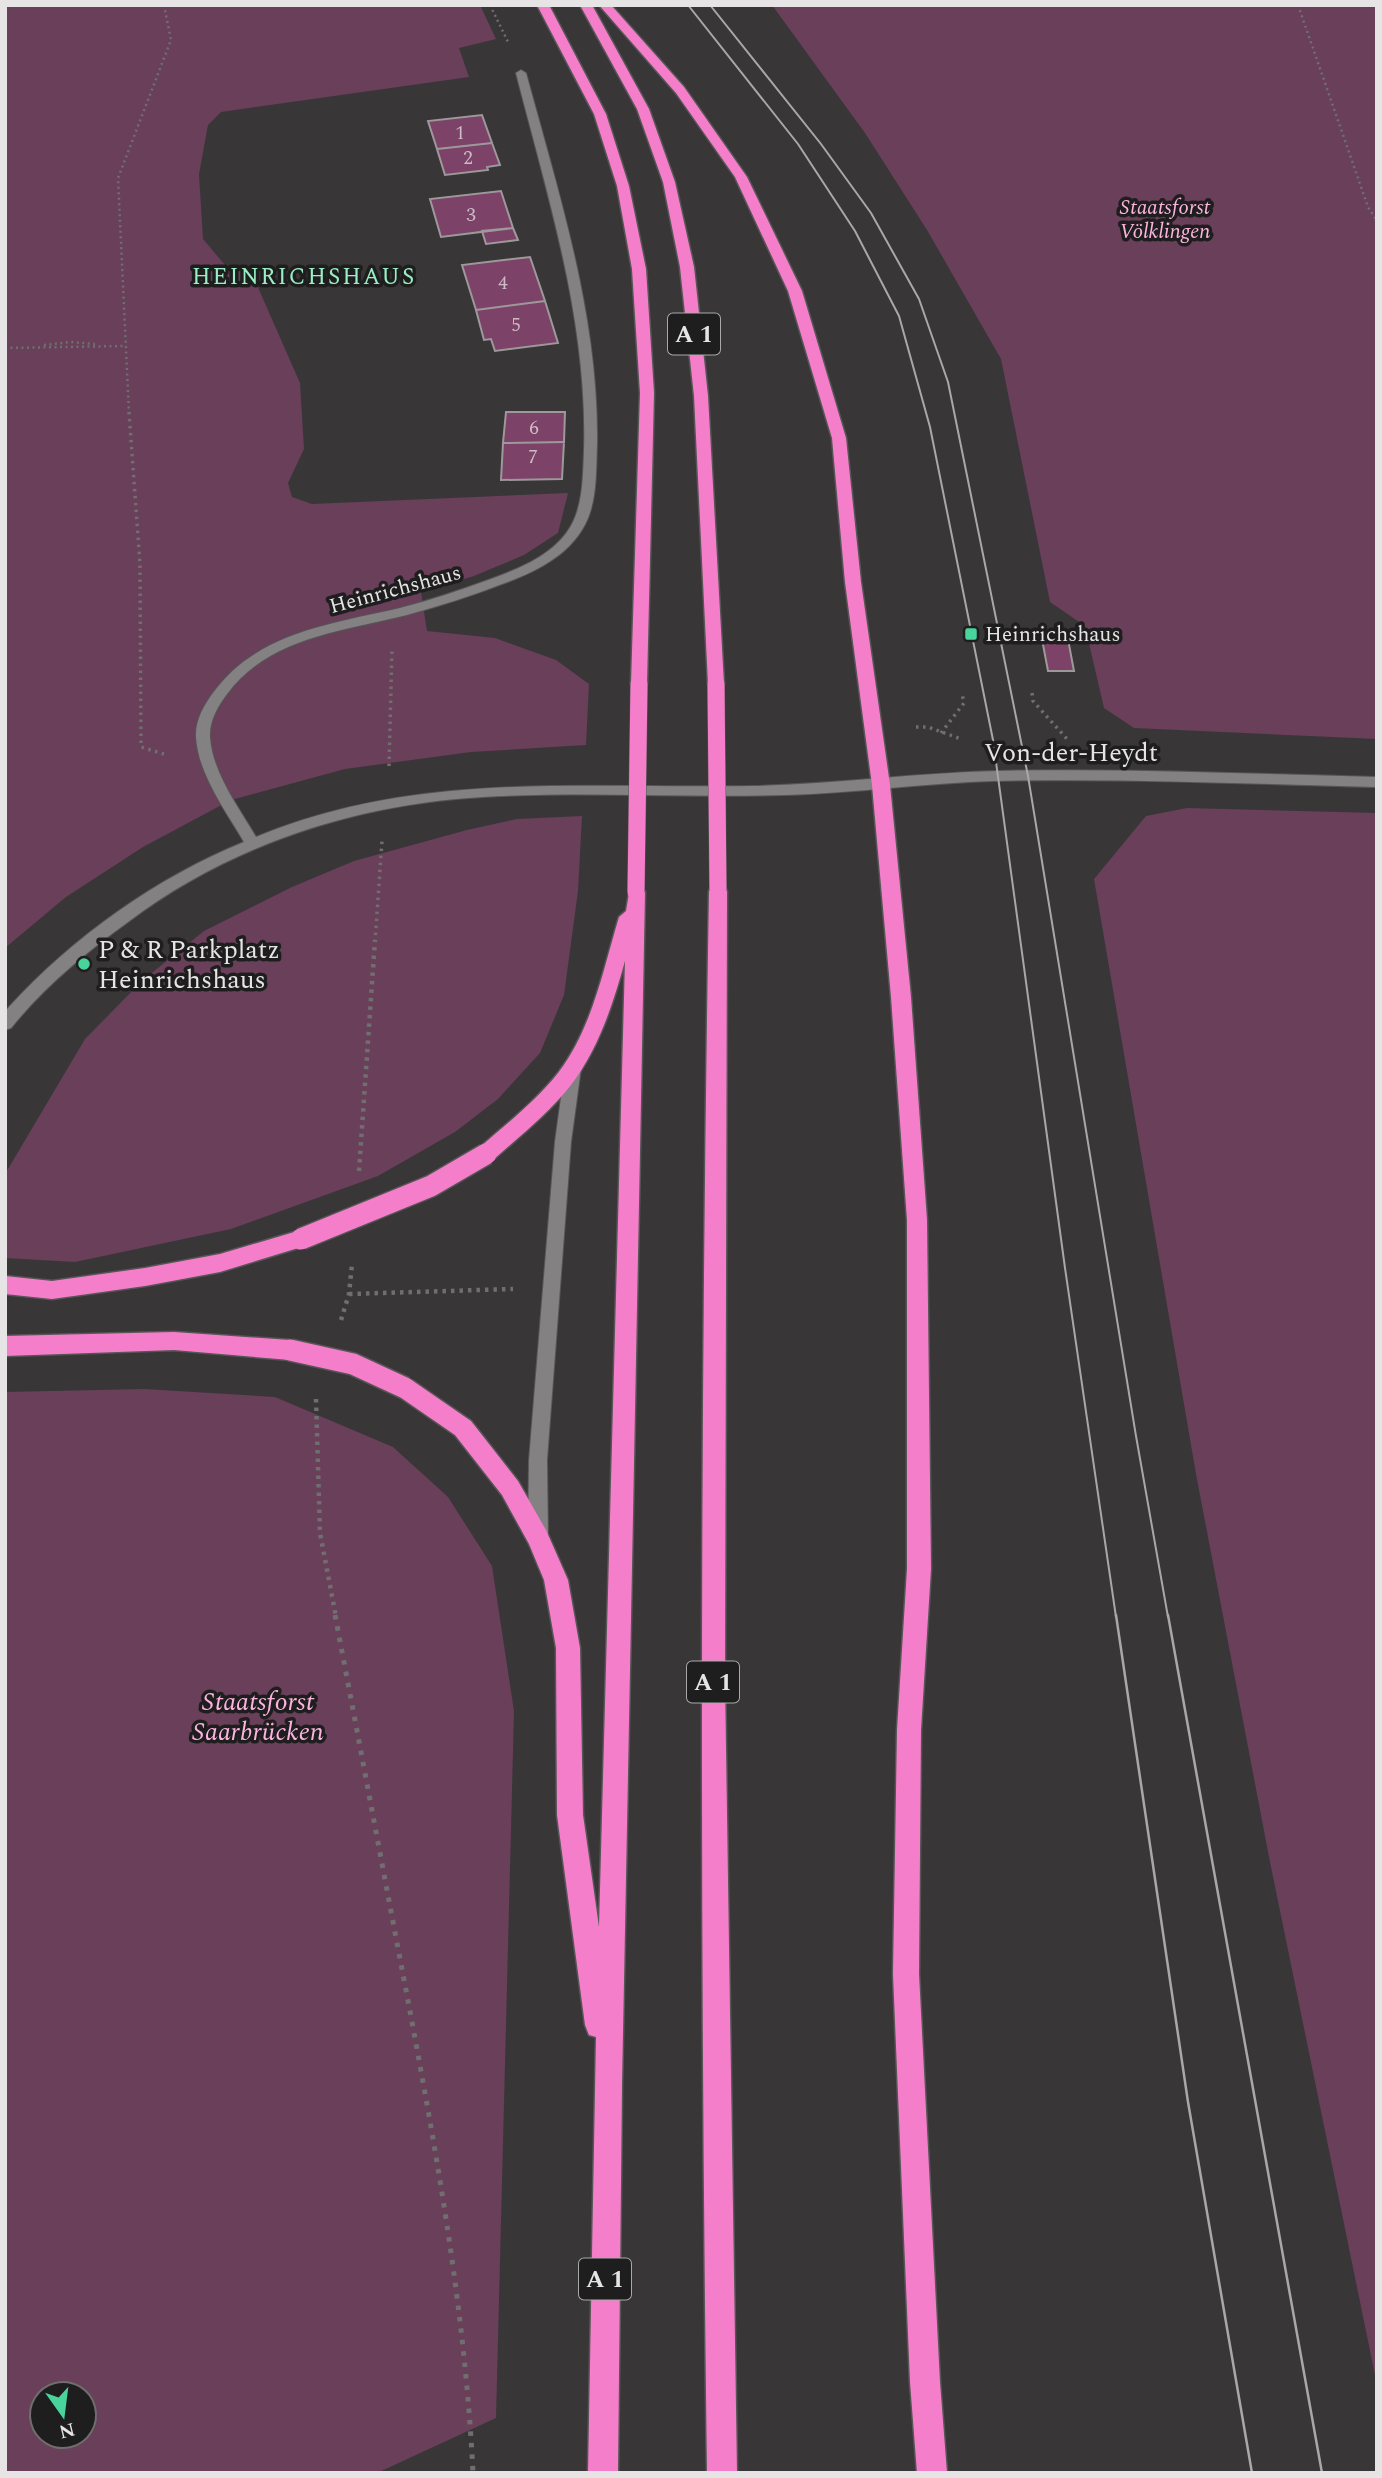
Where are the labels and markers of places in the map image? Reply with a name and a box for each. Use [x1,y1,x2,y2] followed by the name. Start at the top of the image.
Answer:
[985,619,1120,651] place label: Heinrichshaus
[963,626,979,642] marker: Heinrichshaus
[98,930,280,1000] place label: P & R Parkplatz Heinrichshaus
[76,956,92,972] marker: P & R Parkplatz Heinrichshaus

